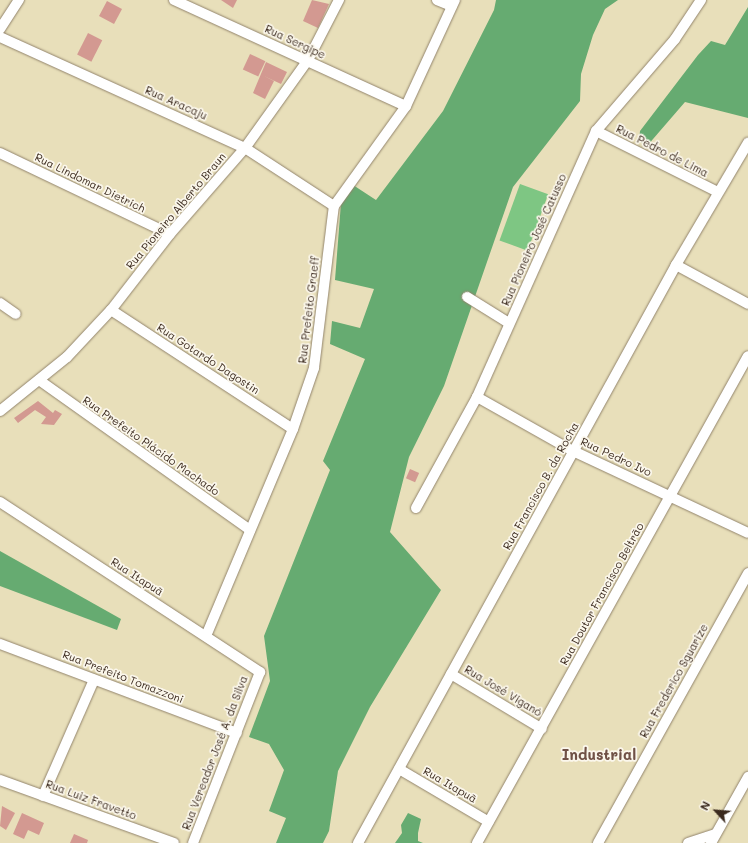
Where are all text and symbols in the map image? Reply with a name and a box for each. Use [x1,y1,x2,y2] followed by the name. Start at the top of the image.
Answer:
[263,22,327,62] street label: Rua Sergipe
[143,83,209,123] street label: Rua Aracaju
[614,122,710,180] street label: Rua Pedro de Lima
[123,150,229,272] street label: Rua Pioneiro Alberto Braun
[33,151,147,215] street label: Rua Lindomar Dietrich
[499,172,569,308] street label: Rua Pioneiro José Catusso
[296,256,322,364] street label: Rua Prefeito Graeff
[154,321,262,397] street label: Rua Gotardo Dagostin
[80,394,222,498] street label: Rua Prefeito Plácido Machado
[500,420,582,552] street label: Rua Francisco B. da Rocha
[578,435,654,479] street label: Rua Pedro Ivo
[557,521,647,667] street label: Rua Doutor Francisco Beltrão
[108,555,166,599] street label: Rua Itapuã
[637,622,711,740] street label: Rua Frederico Sguarize
[61,648,185,706] street label: Rua Prefeito Tomazzoni
[462,663,544,719] street label: Rua José Viganó
[179,674,251,832] street label: Rua Vereador José A. da Silva
[562,746,636,764] district label: Industrial
[421,764,479,806] street label: Rua Itapuã
[44,777,138,823] street label: Rua Luiz Fravetto
[696,791,736,831] north arrow
[696,798,713,813] text: N

